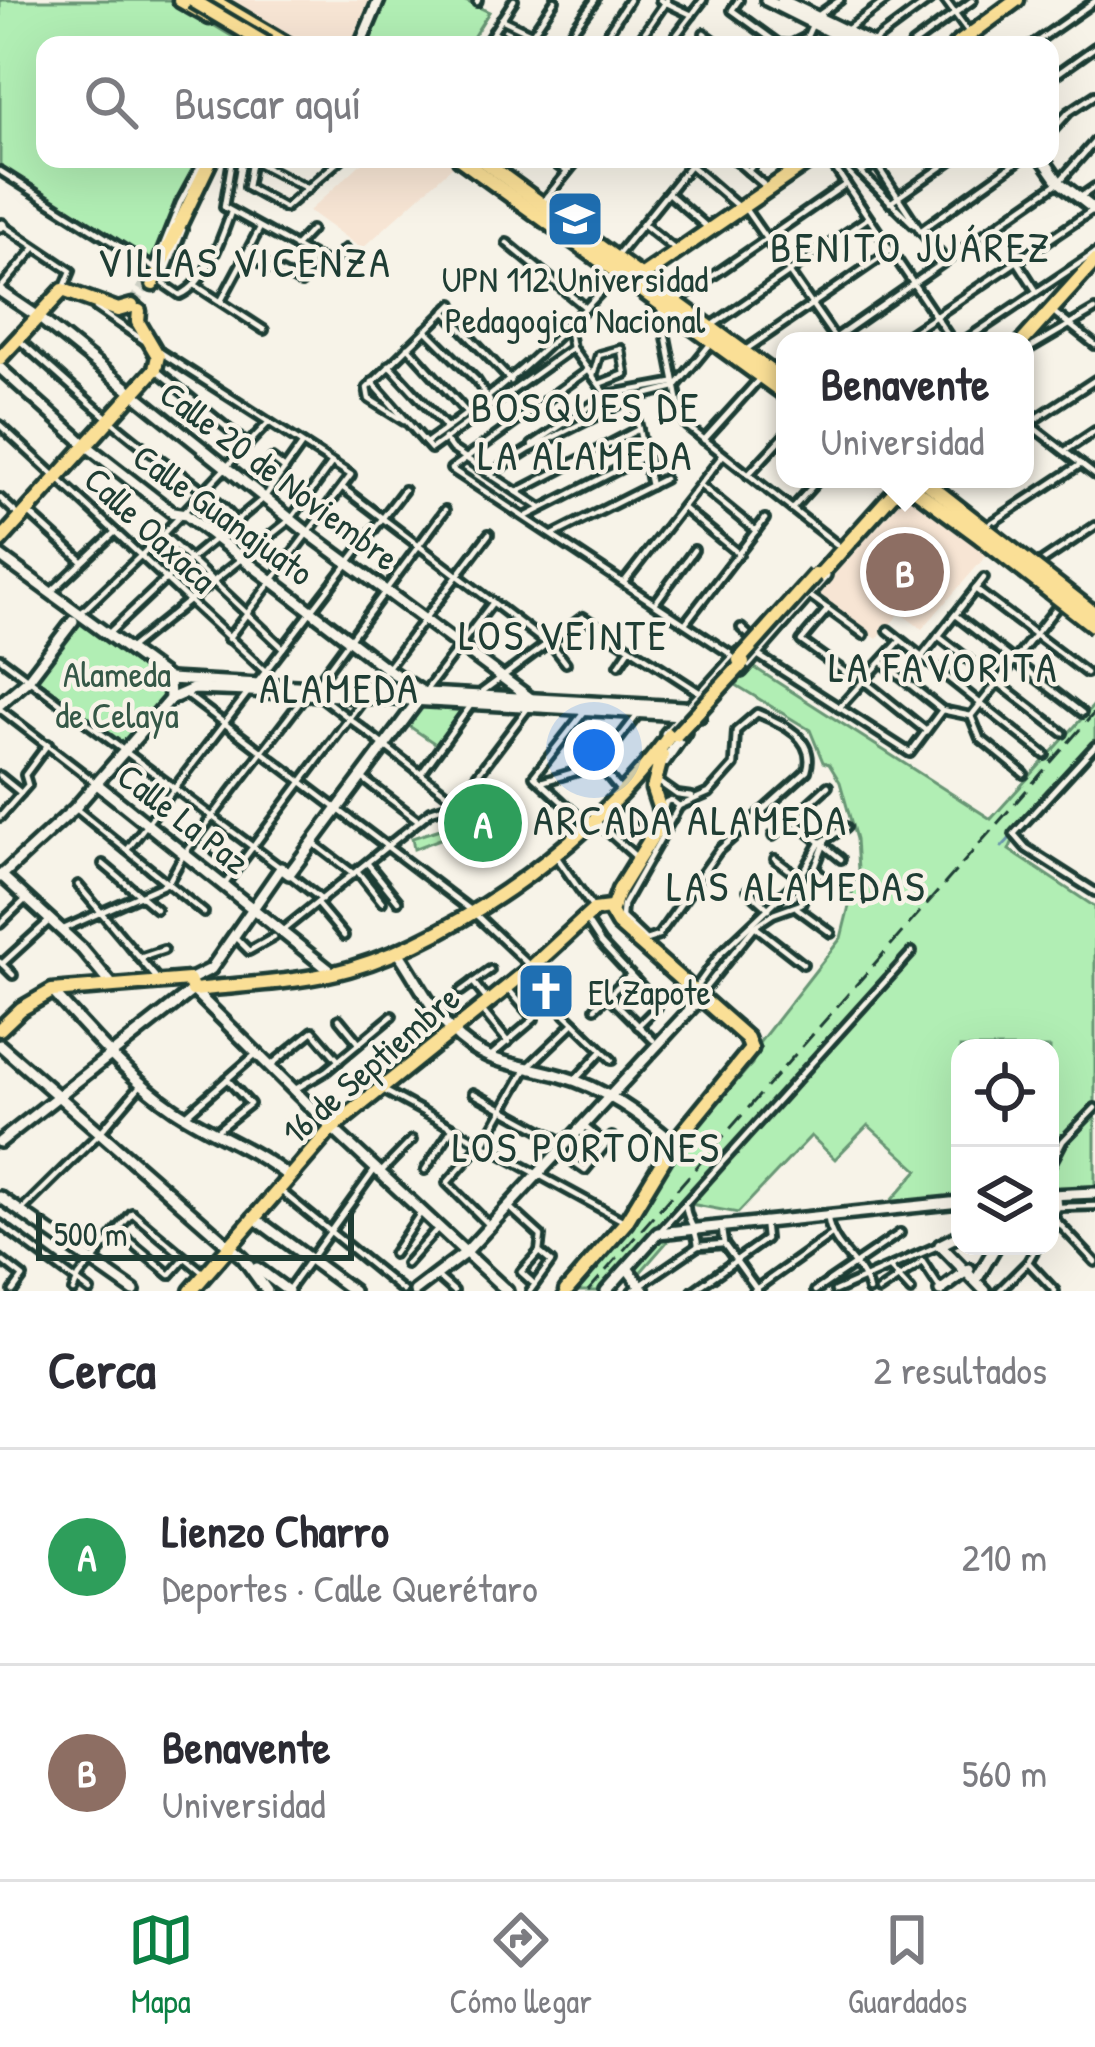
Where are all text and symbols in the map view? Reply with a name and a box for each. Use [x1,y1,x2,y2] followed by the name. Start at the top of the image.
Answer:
[36,36,1059,168] search box
[78,69,144,135] icon: search
[174,72,361,133] text: Buscar aquí
[544,188,606,250] school or university icon: UPN 112 Universidad Pedagogica Nacional
[770,218,1052,275] district label: BENITO JUÁREZ
[97,233,393,290] district label: VILLAS VICENZA
[442,254,708,344] place label: UPN 112 Universidad Pedagogica Nacional
[776,332,1034,488] popup
[821,353,989,414] text: Benavente
[150,369,410,581] street label: Calle 20 de Noviembre
[471,378,701,483] district label: BOSQUES DE LA ALAMEDA
[821,414,984,467] text: Universidad
[124,432,324,596] street label: Calle Guanajuato
[74,455,228,603] street label: Calle Oaxaca
[866,527,944,617] pin: B
[459,606,669,663] district label: LOS VEINTE
[828,638,1060,695] district label: LA FAVORITA
[55,649,179,739] park label: Alameda de Celaya
[259,659,421,716] district label: ALAMEDA
[564,720,624,780] your location
[108,751,260,885] street label: Calle La Paz
[444,778,522,868] pin: A
[533,791,849,848] district label: ARCADA ALAMEDA
[667,857,927,914] district label: LAS ALAMEDAS
[515,960,577,1022] church icon: El Zapote
[588,967,711,1016] place label: El Zapote
[271,973,469,1155] street label: 16 de Septiembre
[951,1039,1059,1255] map controls
[951,1039,1059,1147] button: locate
[452,1118,722,1175] district label: LOS PORTONES
[951,1147,1059,1255] button: layers
[36,1207,354,1260] scale bar
[54,1212,128,1256] text: 500 m
[48,1335,156,1404] text: Cerca
[874,1343,1047,1396] text: 2 resultados
[162,1500,389,1561] text: Lienzo Charro
[77,1530,97,1583] text: A
[962,1530,1047,1583] text: 210 m
[162,1561,538,1614] text: Deportes · Calle Querétaro
[162,1716,330,1777] text: Benavente
[77,1746,97,1799] text: B
[962,1746,1047,1799] text: 560 m
[162,1777,325,1830] text: Universidad
[128,1907,194,2023] tab: Mapa
[450,1907,592,2023] tab: Cómo llegar
[848,1907,967,2023] tab: Guardados

